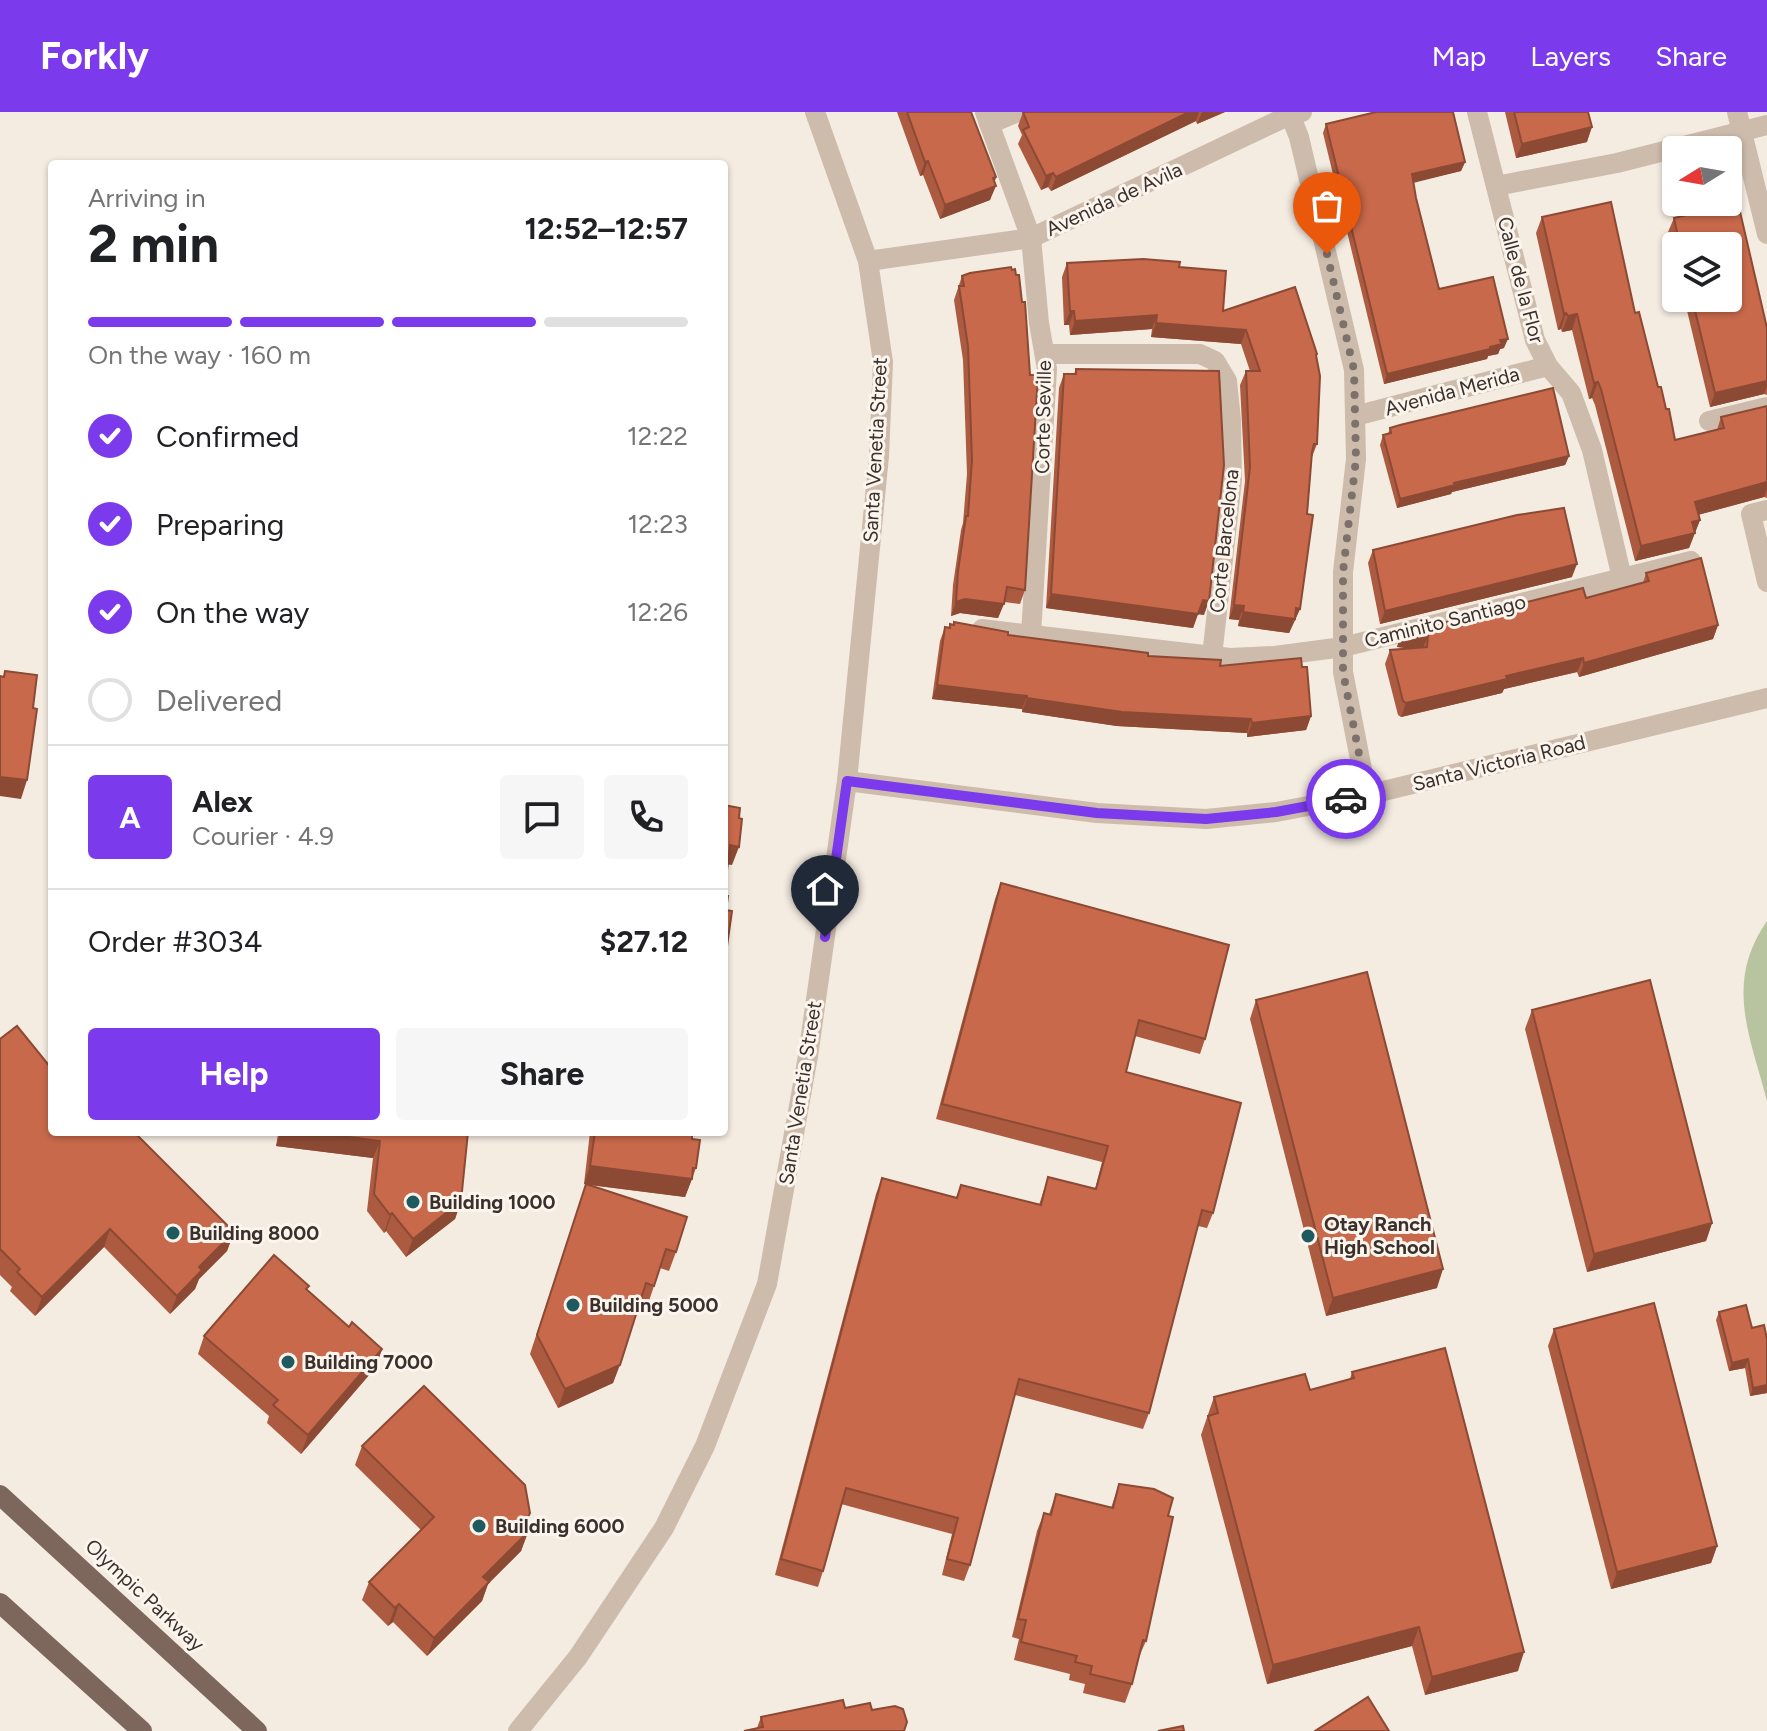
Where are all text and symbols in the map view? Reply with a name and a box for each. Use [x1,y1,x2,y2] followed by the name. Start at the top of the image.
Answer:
[40,33,149,79] text: Forkly
[1432,39,1486,73] text: Map
[1530,39,1611,73] text: Layers
[1655,39,1727,73] text: Share
[1662,136,1742,216] north arrow
[1662,136,1742,312] map controls
[1042,157,1186,241] street label: Avenida de Avila
[1293,172,1361,254] pin
[88,182,206,214] text: Arriving in
[1305,184,1349,228] icon: bag
[524,210,688,247] text: 12:52–12:57
[88,213,219,275] text: 2 min
[1493,214,1549,346] street label: Calle de la Flor
[1662,232,1742,312] button: layers
[88,339,311,371] text: On the way · 160 m
[858,357,892,543] street label: Santa Venetia Street
[1030,360,1056,474] street label: Corte Seville
[1382,362,1522,420] street label: Avenida Merida
[88,414,132,458] icon: check
[156,418,299,455] text: Confirmed
[627,420,688,452] text: 12:22
[1205,468,1243,614] street label: Corte Barcelona
[88,502,132,546] icon: check
[156,506,284,543] text: Preparing
[627,508,688,540] text: 12:23
[1362,589,1528,653] street label: Caminito Santiago
[88,590,132,634] icon: check
[156,594,309,631] text: On the way
[627,596,688,628] text: 12:26
[156,682,282,719] text: Delivered
[1410,730,1588,796] street label: Santa Victoria Road
[1306,759,1386,839] courier
[500,775,584,859] button: chat
[604,775,688,859] button: phone
[1324,777,1368,821] icon: car
[192,783,253,820] text: Alex
[119,799,141,836] text: A
[192,820,334,852] text: Courier · 4.9
[791,855,859,937] pin
[803,867,847,911] icon: home
[88,923,262,960] text: Order #3034
[600,923,688,960] text: $27.12
[774,999,826,1187] street label: Santa Venetia Street
[88,1028,380,1120] button: Help
[396,1028,688,1120] button: Share
[429,1190,555,1214] place label: Building 1000
[404,1193,422,1211] marker: Building 1000
[1324,1212,1435,1259] place label: Otay Ranch High School
[189,1221,319,1245] place label: Building 8000
[164,1224,182,1242] marker: Building 8000
[1299,1227,1317,1245] marker: Otay Ranch High School
[589,1293,719,1317] place label: Building 5000
[564,1296,582,1314] marker: Building 5000
[304,1350,433,1374] place label: Building 7000
[279,1353,297,1371] marker: Building 7000
[495,1514,625,1538] place label: Building 6000
[470,1517,488,1535] marker: Building 6000
[81,1534,210,1657] street label: Olympic Parkway

